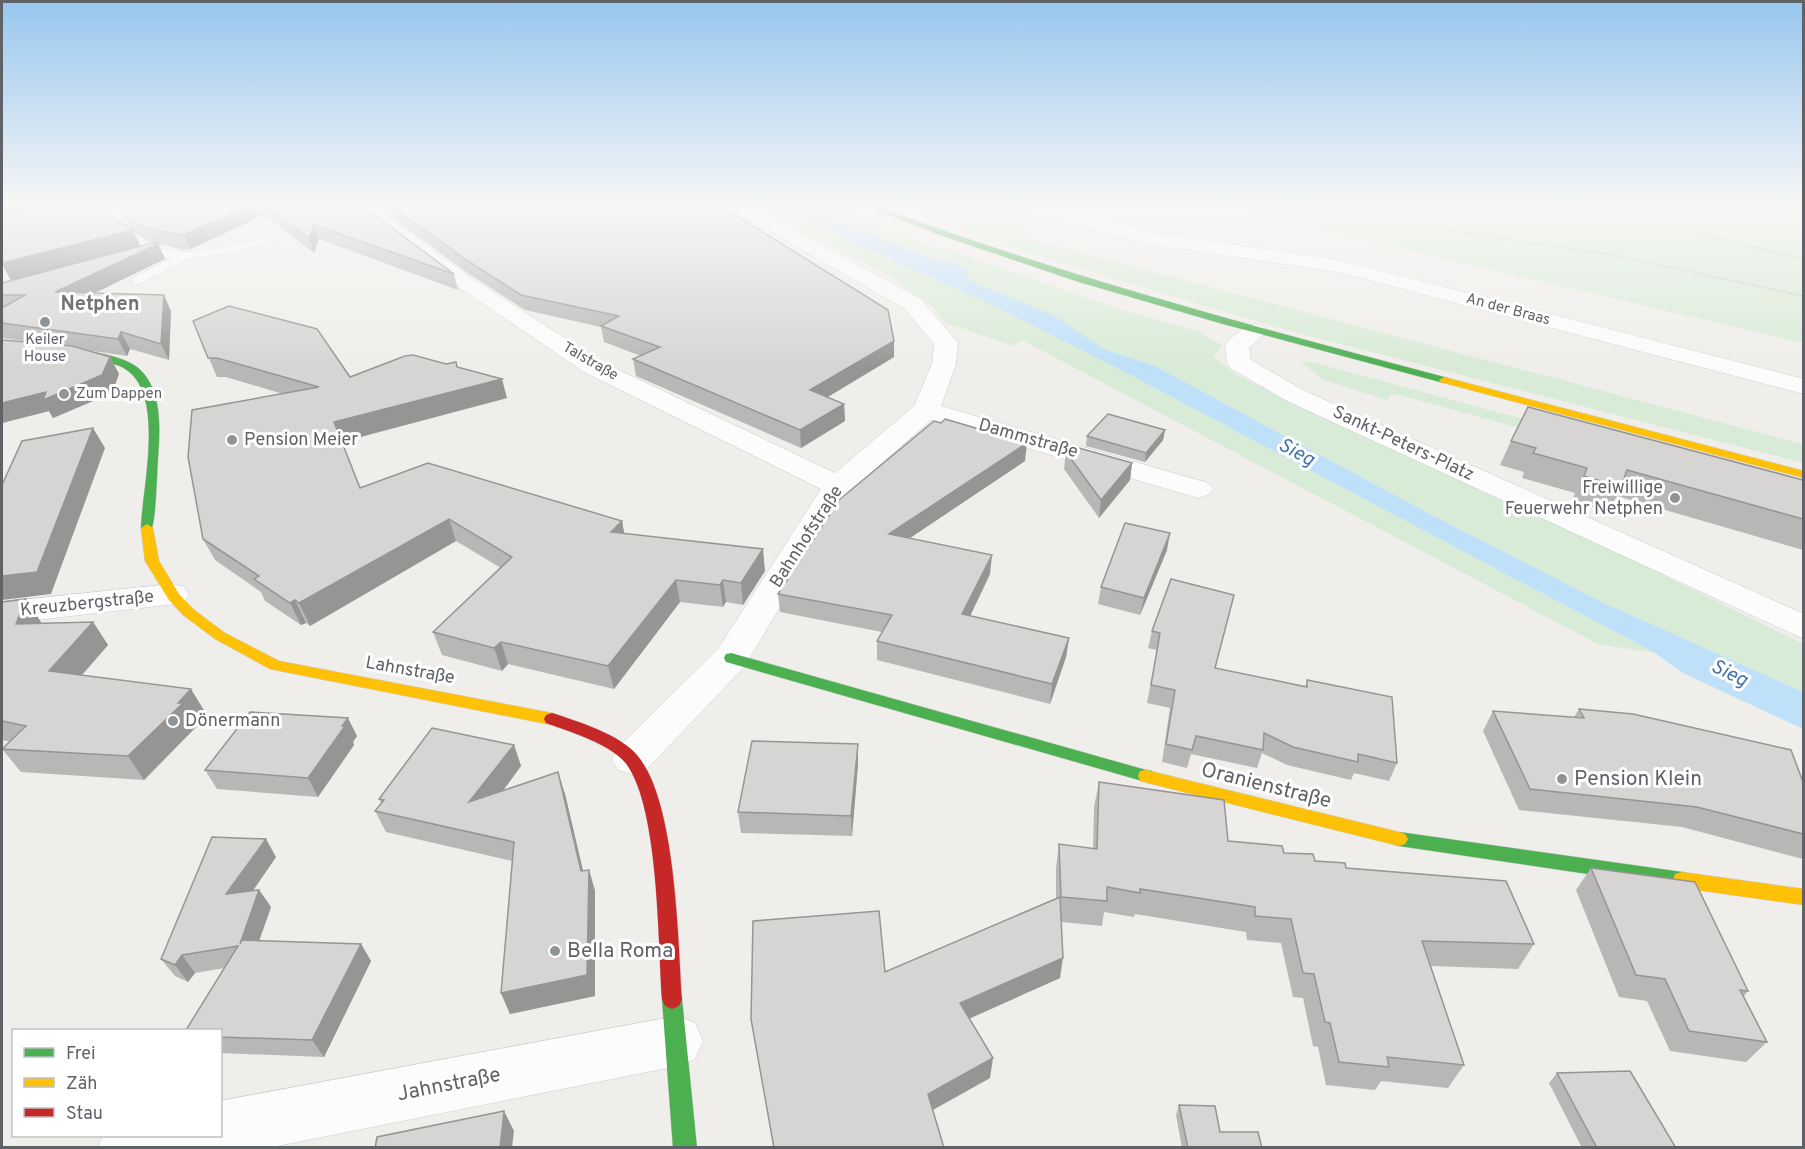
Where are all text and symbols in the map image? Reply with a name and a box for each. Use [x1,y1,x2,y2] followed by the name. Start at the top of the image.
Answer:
[1464,290,1552,330] street label: An der Braas
[61,292,140,318] district label: Netphen
[38,315,52,329] marker: Keiler House
[24,331,66,367] place label: Keiler House
[559,338,621,386] street label: Talstraße
[76,385,162,404] place label: Zum Dappen
[57,387,71,401] marker: Zum Dappen
[1329,401,1477,487] street label: Sankt-Peters-Platz
[976,414,1080,464] street label: Dammstraße
[244,429,358,452] place label: Pension Meier
[225,433,239,447] marker: Pension Meier
[1273,433,1320,474] water label: Sieg
[1505,477,1663,521] place label: Freiwillige Feuerwehr Netphen
[765,481,849,593] street label: Bahnhofstraße
[1668,491,1682,505] marker: Freiwillige Feuerwehr Netphen
[19,586,155,622] street label: Kreuzbergstraße
[364,652,456,690] street label: Lahnstraße
[1706,654,1753,694] water label: Sieg
[185,710,280,733] place label: Dönermann
[166,714,180,728] marker: Dönermann
[1198,757,1334,815] street label: Oranienstraße
[1574,766,1702,793] place label: Pension Klein
[1555,772,1569,786] marker: Pension Klein
[567,938,673,965] place label: Bella Roma
[548,944,562,958] marker: Bella Roma
[12,1029,222,1137] legend
[66,1043,96,1066] text: Frei
[395,1062,503,1108] street label: Jahnstraße
[66,1073,97,1096] text: Zäh
[66,1103,103,1126] text: Stau

